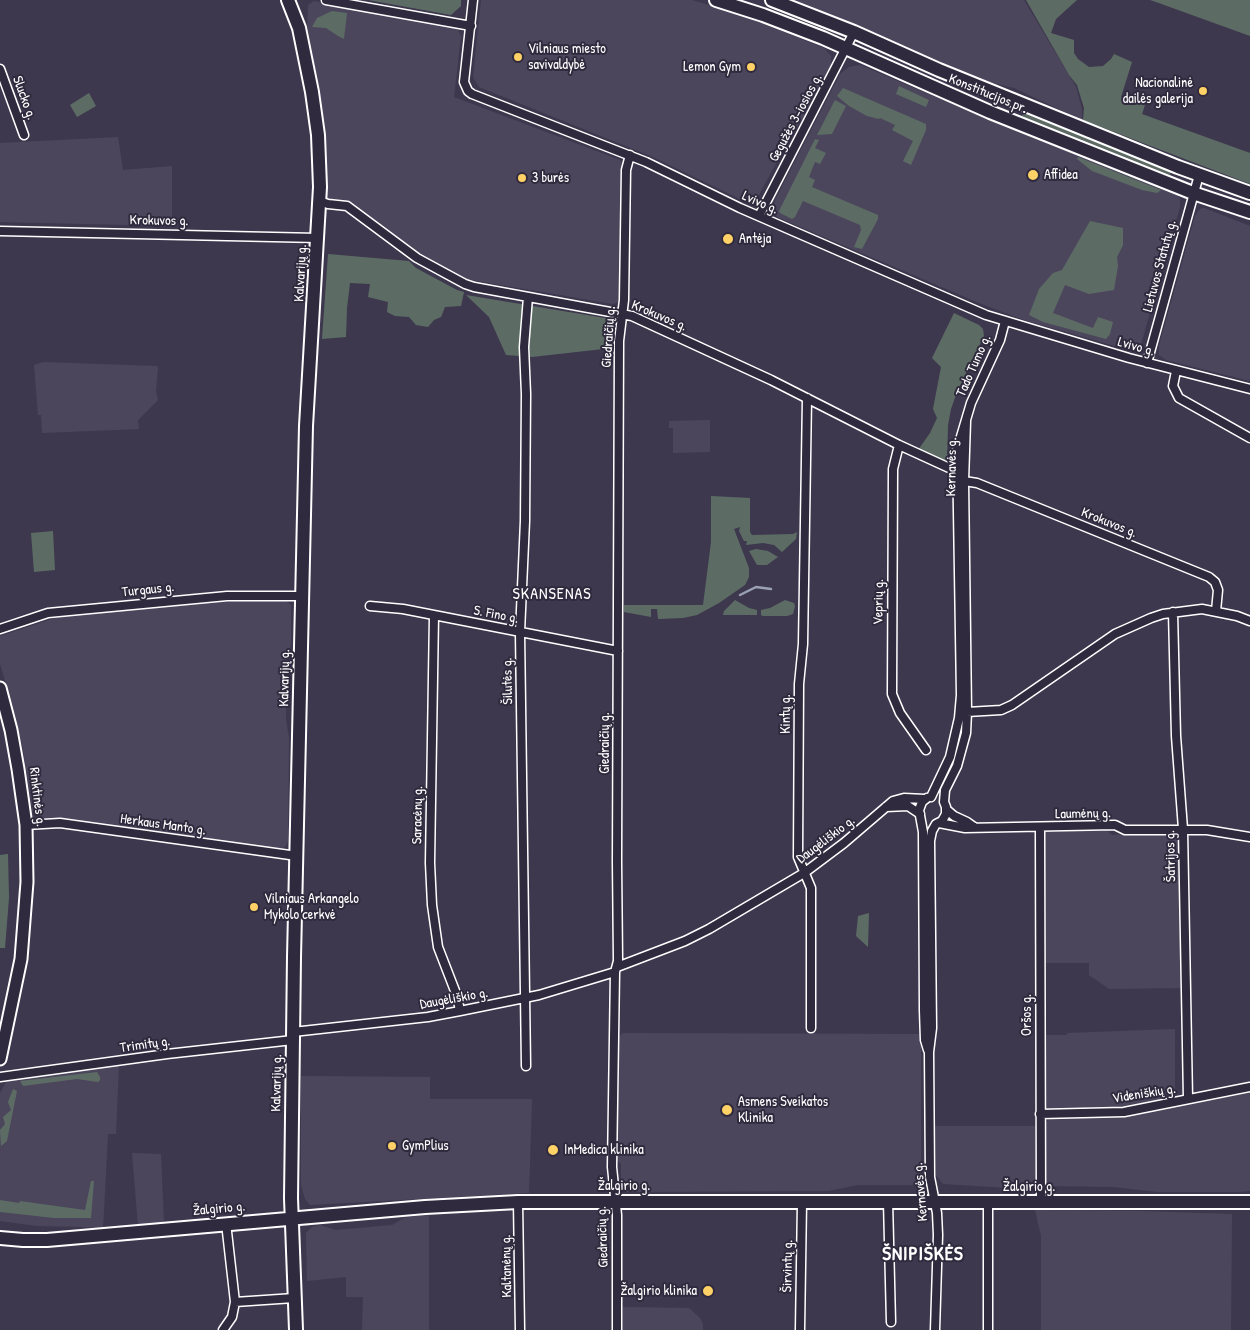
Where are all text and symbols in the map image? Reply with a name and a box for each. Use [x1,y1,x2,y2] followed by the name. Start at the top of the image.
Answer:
[528,41,606,74] place label: Vilniaus miesto savivaldybė
[512,51,524,63] marker: Vilniaus miesto savivaldybė
[683,59,741,75] place label: Lemon Gym
[745,61,757,73] marker: Lemon Gym
[766,71,826,165] street label: Gegužės 3-iosios g.
[946,71,1030,117] street label: Konstitucijos pr.
[8,74,40,122] street label: Slucko g.
[1123,75,1193,108] place label: Nacionalinė dailės galerija
[1197,85,1209,97] marker: Nacionalinė dailės galerija
[1044,167,1078,183] place label: Affidea
[1026,168,1040,182] marker: Affidea
[532,170,569,186] place label: 3 burės
[516,172,528,184] marker: 3 burės
[739,188,781,218] street label: Lvivo g.
[129,212,189,230] street label: Krokuvos g.
[1140,218,1180,314] street label: Lietuvos Statutų g.
[739,231,771,247] place label: Antėja
[721,232,735,246] marker: Antėja
[291,244,311,302] street label: Kalvarijų g.
[629,297,689,335] street label: Krokuvos g.
[598,306,620,368] street label: Giedraičių g.
[953,332,995,400] street label: Tado Tumo g.
[1116,334,1156,360] street label: Lvivo g.
[943,437,961,497] street label: Kernavės g.
[1079,504,1139,542] street label: Krokuvos g.
[121,579,175,601] street label: Turgaus g.
[870,579,888,625] street label: Veprių g.
[511,585,593,605] district label: SKANSENAS
[472,602,520,628] street label: S. Fino g.
[276,649,294,707] street label: Kalvarijų g.
[499,657,517,705] street label: Šilutės g.
[778,694,794,734] street label: Kintų g.
[597,712,613,774] street label: Giedraičių g.
[25,767,49,827] street label: Rinktinės g.
[409,786,427,844] street label: Saracėnų g.
[1055,805,1111,823] street label: Laumėnų g.
[119,811,207,839] street label: Herkaus Manto g.
[793,813,859,867] street label: Daugėliškio g.
[1162,830,1180,882] street label: Šatrijos g.
[264,891,359,924] place label: Vilniaus Arkangelo Mykolo cerkvė
[248,901,260,913] marker: Vilniaus Arkangelo Mykolo cerkvė
[419,985,489,1013] street label: Daugėliškio g.
[1019,994,1035,1036] street label: Oršos g.
[119,1033,171,1057] street label: Trimitų g.
[268,1054,286,1112] street label: Kalvarijų g.
[1111,1081,1177,1107] street label: Videniškių g.
[738,1094,828,1126] place label: Asmens Sveikatos Klinika
[720,1103,734,1117] marker: Asmens Sveikatos Klinika
[402,1138,449,1154] place label: GymPlius
[386,1140,398,1152] marker: GymPlius
[564,1142,644,1158] place label: InMedica klinika
[546,1143,560,1157] marker: InMedica klinika
[910,1162,932,1222] street label: Kernavės g.
[598,1178,650,1194] street label: Žalgirio g.
[1003,1179,1055,1195] street label: Žalgirio g.
[192,1198,246,1220] street label: Žalgirio g.
[594,1206,612,1268] street label: Giedraičių g.
[498,1234,516,1298] street label: Kaltanėnų g.
[779,1239,797,1293] street label: Širvintų g.
[881,1244,965,1266] district label: ŠNIPIŠKĖS
[621,1283,697,1299] place label: Žalgirio klinika
[701,1284,715,1298] marker: Žalgirio klinika

